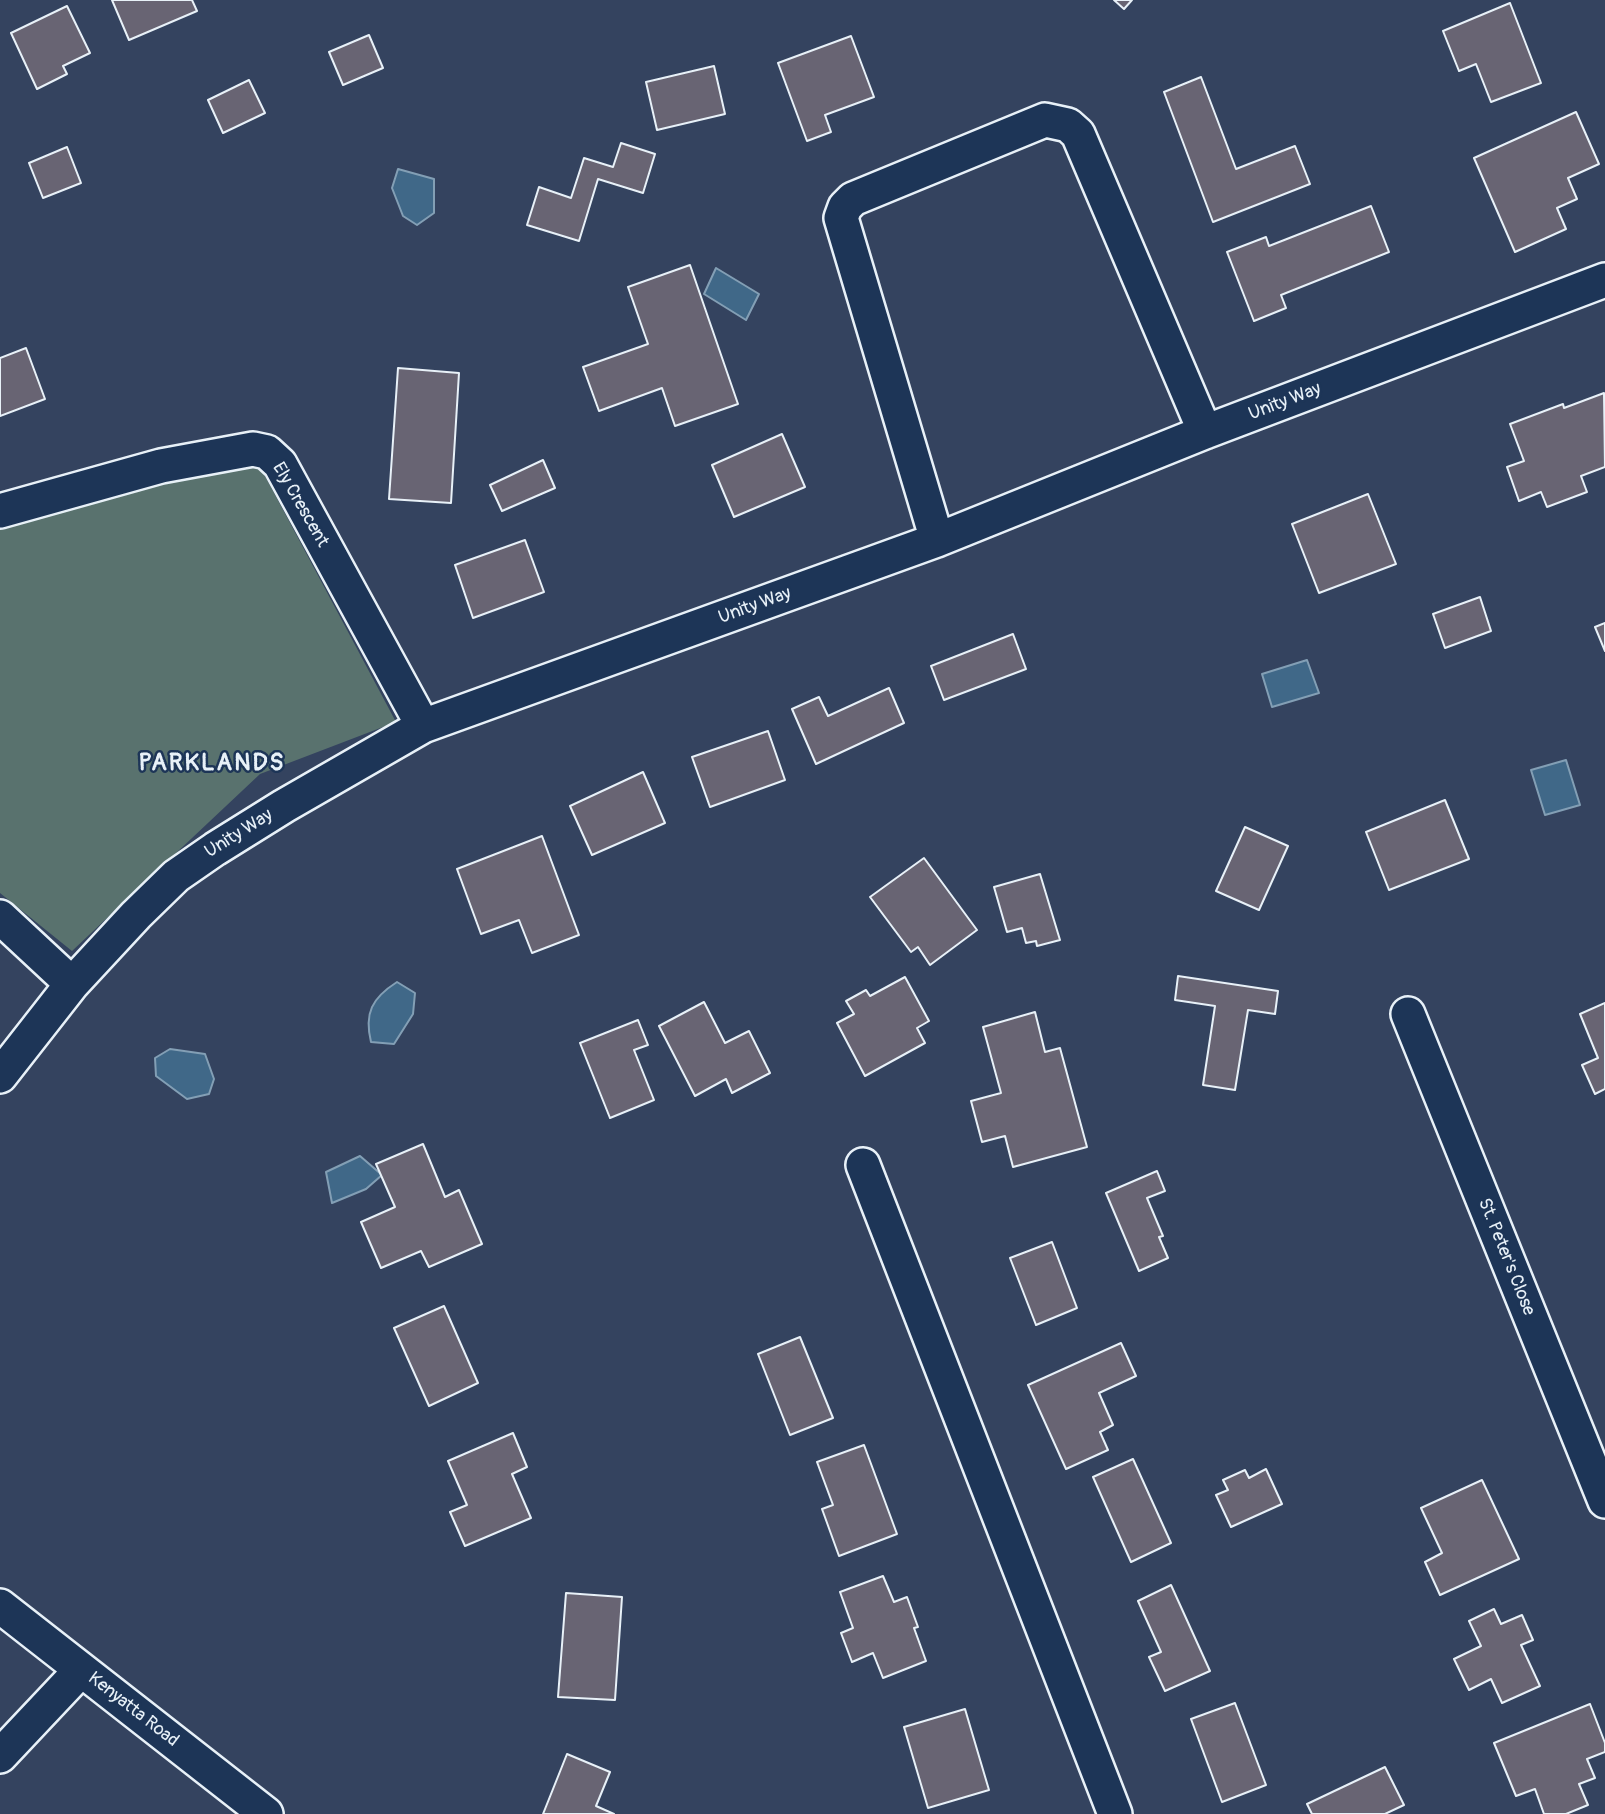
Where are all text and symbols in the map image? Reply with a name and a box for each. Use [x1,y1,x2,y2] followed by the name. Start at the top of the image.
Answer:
[1246,378,1324,426] street label: Unity Way
[267,459,333,551] street label: Ely Crescent
[716,583,794,629] street label: Unity Way
[140,750,284,778] district label: PARKLANDS
[201,805,277,863] street label: Unity Way
[1473,1195,1539,1319] street label: St. Peter's Close
[83,1668,183,1752] street label: Kenyatta Road

